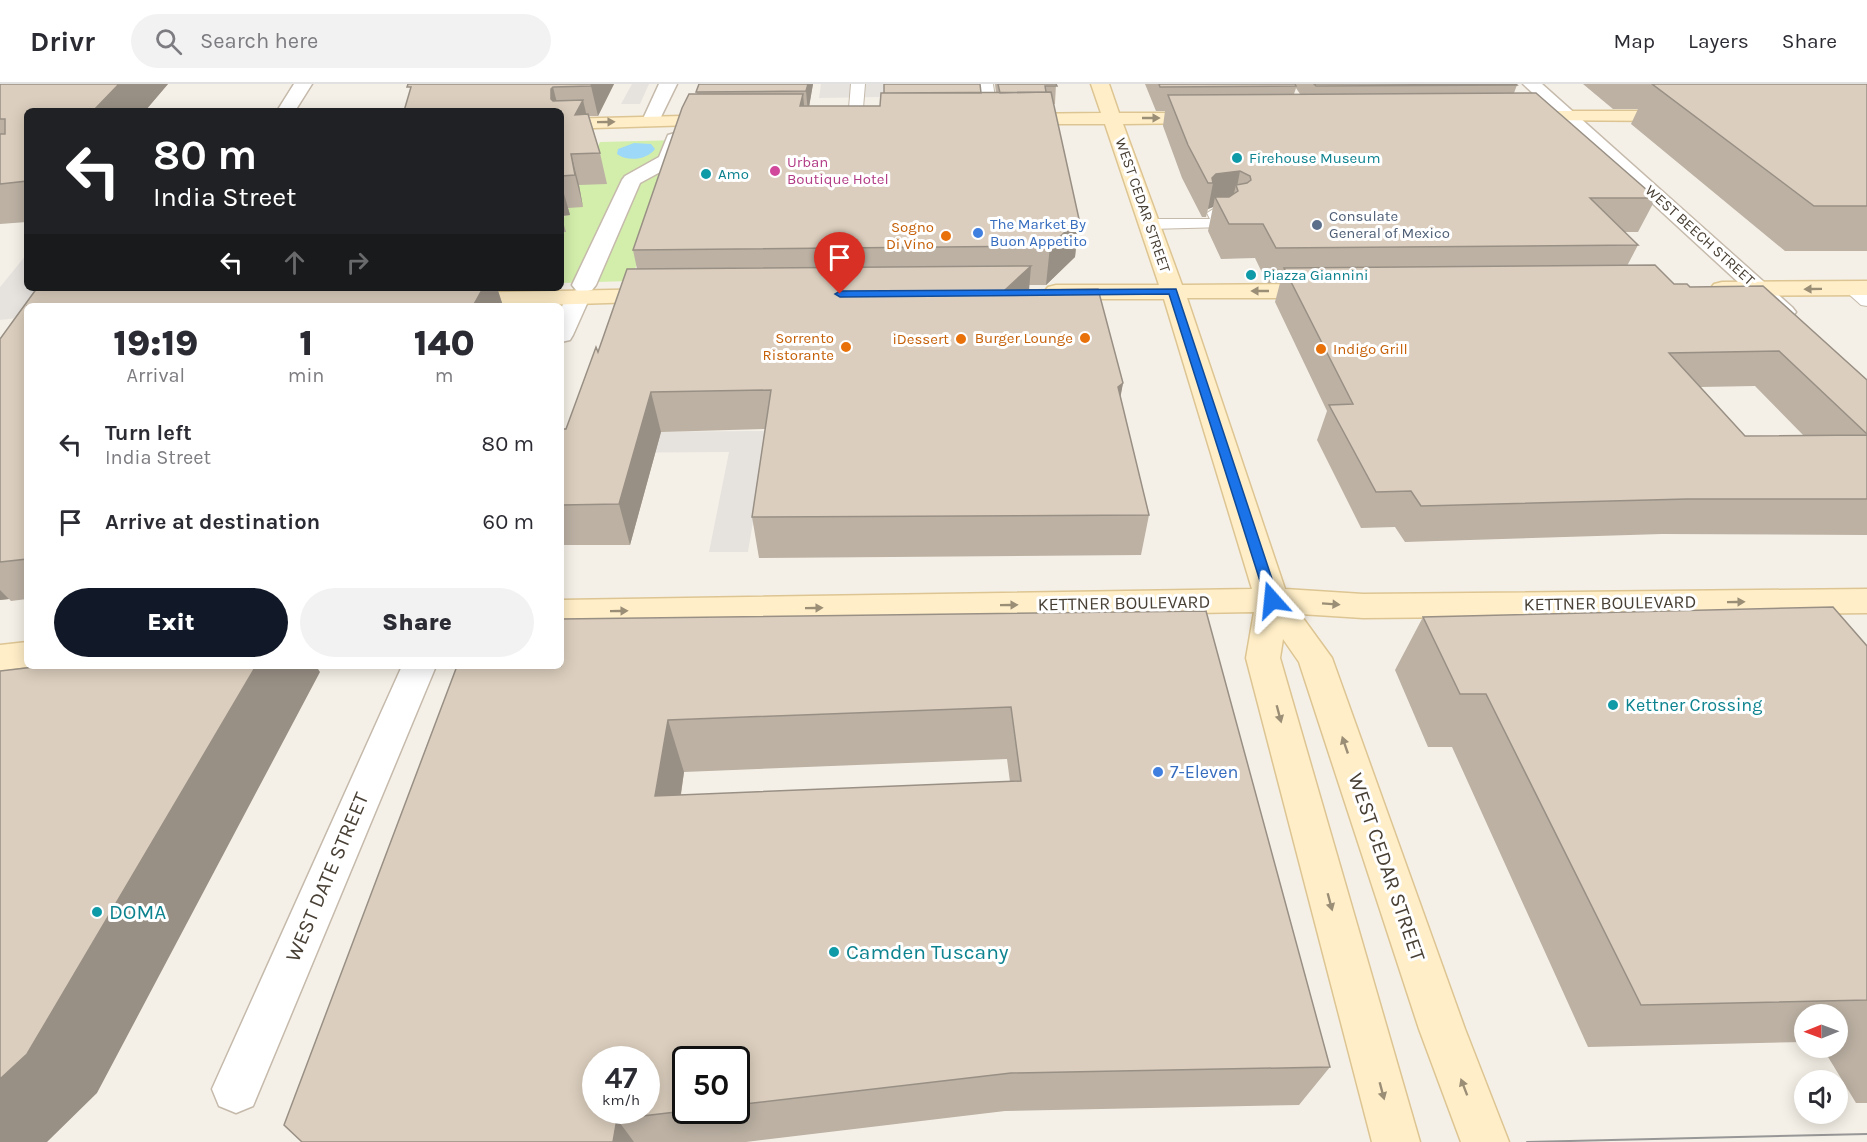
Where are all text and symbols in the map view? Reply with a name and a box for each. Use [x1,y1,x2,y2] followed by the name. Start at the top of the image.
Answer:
[131,14,551,68] search box
[30,25,95,58] text: Drivr
[152,25,185,58] icon: search
[200,28,318,54] text: Search here
[1613,29,1655,53] text: Map
[1688,29,1749,53] text: Layers
[1782,29,1837,53] text: Share
[1141,113,1160,123] one-way arrow
[596,117,615,126] one-way arrow
[153,130,257,180] text: 80 m
[54,132,132,210] icon: left
[1112,135,1175,275] street label: WEST CEDAR STREET
[1249,149,1380,167] place label: Firehouse Museum
[1230,151,1244,165] marker: Firehouse Museum
[787,153,889,188] place label: Urban Boutique Hotel
[768,164,782,178] marker: Urban Boutique Hotel
[718,165,749,183] place label: Amo
[699,167,713,181] marker: Amo
[153,181,296,213] text: India Street
[1642,181,1759,289] street label: WEST BEECH STREET
[1329,207,1450,242] place label: Consulate General of Mexico
[990,215,1087,250] place label: The Market By Buon Appetito
[886,218,934,253] place label: Sogno Di Vino
[1310,218,1324,232] marker: Consulate General of Mexico
[971,226,985,240] marker: The Market By Buon Appetito
[939,229,953,243] marker: Sogno Di Vino
[814,232,865,294] pin
[823,241,856,274] icon: arrive
[215,246,248,279] icon: left
[278,246,311,279] icon: ahead
[341,246,374,279] icon: right
[1263,266,1369,284] place label: Piazza Giannini
[1244,268,1258,282] marker: Piazza Giannini
[1804,284,1823,293] one-way arrow
[1250,286,1269,296] one-way arrow
[113,322,198,364] text: 19:19
[299,322,313,364] text: 1
[414,322,475,364] text: 140
[763,329,834,364] place label: Sorrento Ristorante
[975,329,1073,347] place label: Burger Lounge
[892,330,949,348] place label: iDessert
[1078,331,1092,345] marker: Burger Lounge
[954,332,968,346] marker: iDessert
[839,340,853,354] marker: Sorrento Ristorante
[1333,340,1408,358] place label: Indigo Grill
[1314,342,1328,356] marker: Indigo Grill
[127,364,185,387] text: Arrival
[288,364,324,387] text: min
[435,364,454,387] text: m
[105,420,192,446] text: Turn left
[54,428,87,461] icon: left
[482,431,534,457] text: 80 m
[105,446,211,469] text: India Street
[54,506,87,539] icon: arrive
[105,509,320,535] text: Arrive at destination
[483,509,534,535] text: 60 m
[1240,568,1304,632] position arrow
[54,588,288,657] button: Exit
[300,588,534,657] button: Share
[1037,590,1211,616] street label: KETTNER BOULEVARD
[1523,590,1697,616] street label: KETTNER BOULEVARD
[1726,597,1745,607] one-way arrow
[1000,600,1019,610] one-way arrow
[1321,600,1340,609] one-way arrow
[805,603,824,613] one-way arrow
[610,606,629,616] one-way arrow
[1625,694,1762,716] place label: Kettner Crossing
[1606,698,1620,712] marker: Kettner Crossing
[1275,706,1284,724] one-way arrow
[1340,736,1349,754] one-way arrow
[1170,761,1238,783] place label: 7-Eleven
[1151,765,1165,779] marker: 7-Eleven
[1344,770,1431,965] street label: WEST CEDAR STREET
[281,788,374,965] street label: WEST DATE STREET
[1326,893,1336,912] one-way arrow
[109,900,166,924] place label: DOMA
[90,905,104,919] marker: DOMA
[846,940,1009,964] place label: Camden Tuscany
[827,945,841,959] marker: Camden Tuscany
[1794,1004,1848,1058] north arrow
[1794,1004,1848,1124] map controls
[672,1046,750,1124] speed limit sign: 50
[605,1060,637,1096] text: 47
[1794,1070,1848,1124] button: sound
[1459,1078,1469,1096] one-way arrow
[1377,1081,1387,1100] one-way arrow
[602,1091,640,1109] text: km/h

